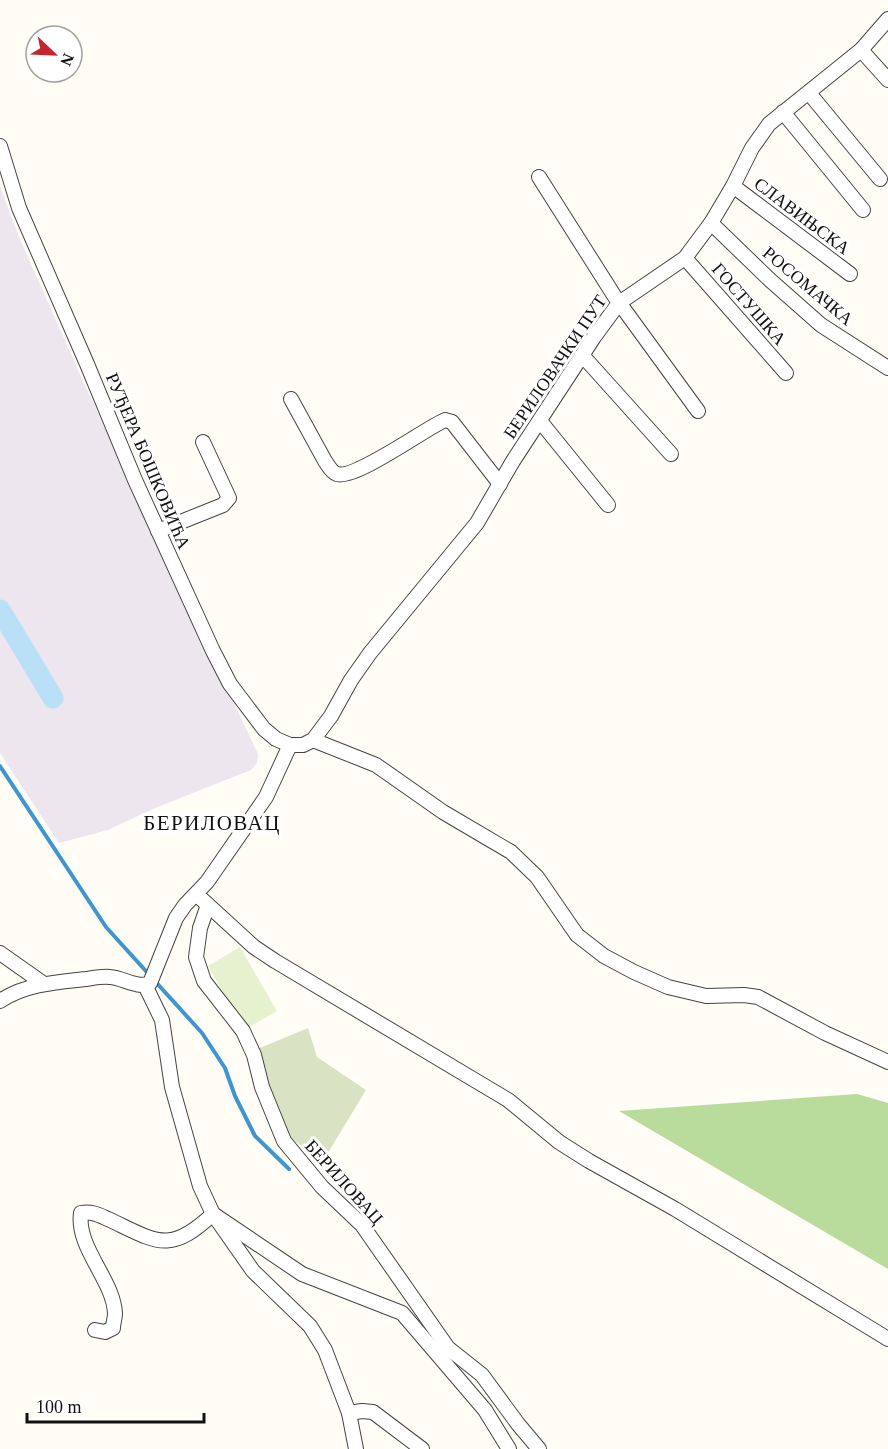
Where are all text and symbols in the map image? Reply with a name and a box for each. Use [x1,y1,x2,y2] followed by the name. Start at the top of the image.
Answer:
[24,24,84,84] north arrow
[57,51,77,69] text: N
[750,174,854,258] street label: СЛАВИЊСКА
[759,243,857,329] street label: РОСОМАЧКА
[708,259,790,349] street label: ГОСТУШКА
[500,292,610,442] street label: БЕРИЛОВАЧКИ ПУТ
[102,370,194,552] street label: РУЂЕРА БОШКОВИЋА
[143,811,281,835] district label: БЕРИЛОВАЦ
[301,1136,387,1228] street label: БЕРИЛОВАЦ
[27,1386,204,1424] scale bar
[36,1397,82,1417] text: 100 m

